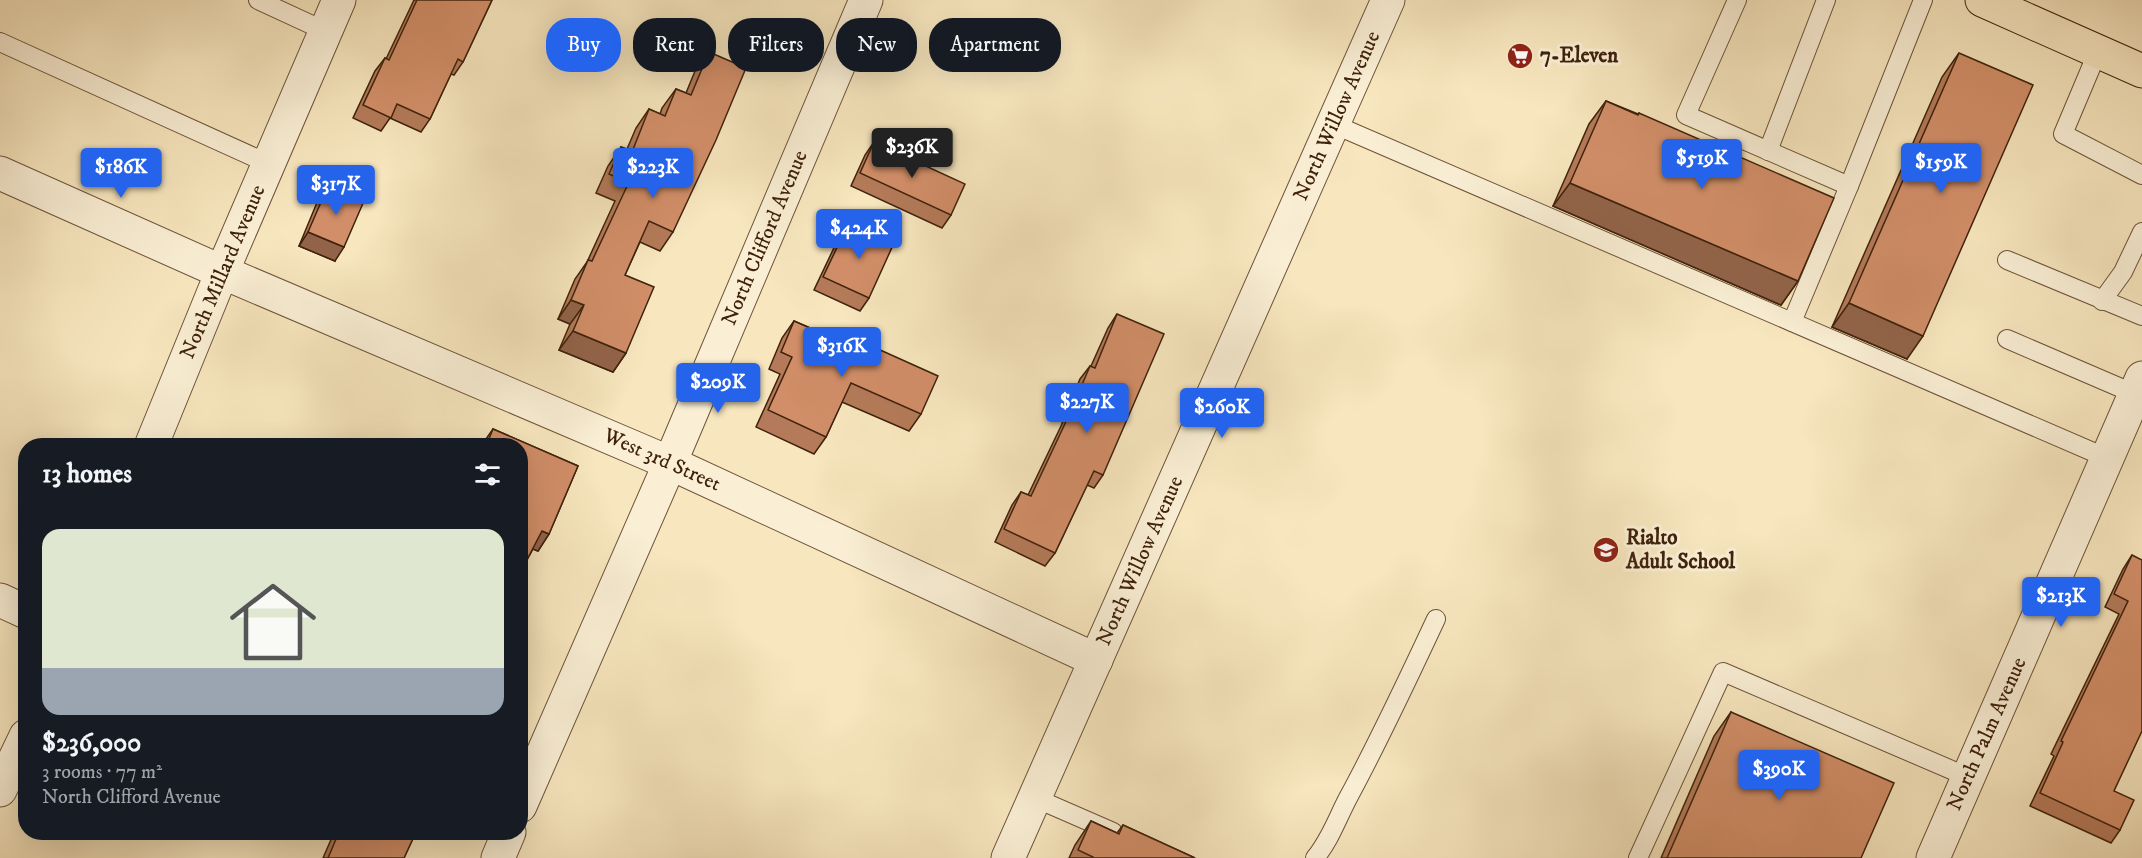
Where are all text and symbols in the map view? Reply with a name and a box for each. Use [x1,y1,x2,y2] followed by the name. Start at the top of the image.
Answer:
[546,18,621,72] chip: Buy
[633,18,716,72] chip: Rent
[728,18,824,72] chip: Filters
[836,18,917,72] chip: New
[929,18,1061,72] chip: Apartment
[1288,27,1386,205] street label: North Willow Avenue
[1505,41,1535,71] supermarket icon: 7-Eleven
[1540,43,1619,69] place label: 7-Eleven
[870,128,954,179] pin: $236K
[886,135,938,160] text: $236K
[1660,139,1744,190] pin: $519K
[1899,143,1983,194] pin: $159K
[716,146,814,330] street label: North Clifford Avenue
[1676,146,1728,171] text: $519K
[79,148,163,199] pin: $186K
[611,148,695,199] pin: $223K
[1915,150,1967,175] text: $159K
[95,155,147,180] text: $186K
[627,155,679,180] text: $223K
[294,165,378,216] pin: $317K
[311,172,361,197] text: $317K
[175,181,272,363] street label: North Millard Avenue
[817,209,901,260] pin: $424K
[830,216,888,241] text: $424K
[800,327,884,378] pin: $316K
[817,334,867,359] text: $316K
[676,363,760,414] pin: $209K
[690,370,746,395] text: $209K
[1045,383,1129,434] pin: $227K
[1180,388,1264,439] pin: $260K
[1060,390,1114,415] text: $227K
[1194,395,1250,420] text: $260K
[599,422,725,497] street label: West 3rd Street
[42,458,132,491] text: 13 homes
[471,458,504,491] icon: filters
[1091,472,1189,650] street label: North Willow Avenue
[1625,525,1736,575] place label: Rialto Adult School
[1591,535,1621,565] school or university icon: Rialto Adult School
[219,568,327,676] icon: home
[2019,577,2103,628] pin: $213K
[2036,584,2086,609] text: $213K
[1942,653,2033,815] street label: North Palm Avenue
[42,727,141,760] text: $236,000
[1737,750,1821,801] pin: $390K
[1752,757,1806,782] text: $390K
[42,760,162,785] text: 3 rooms · 77 m²
[42,785,221,810] text: North Clifford Avenue

